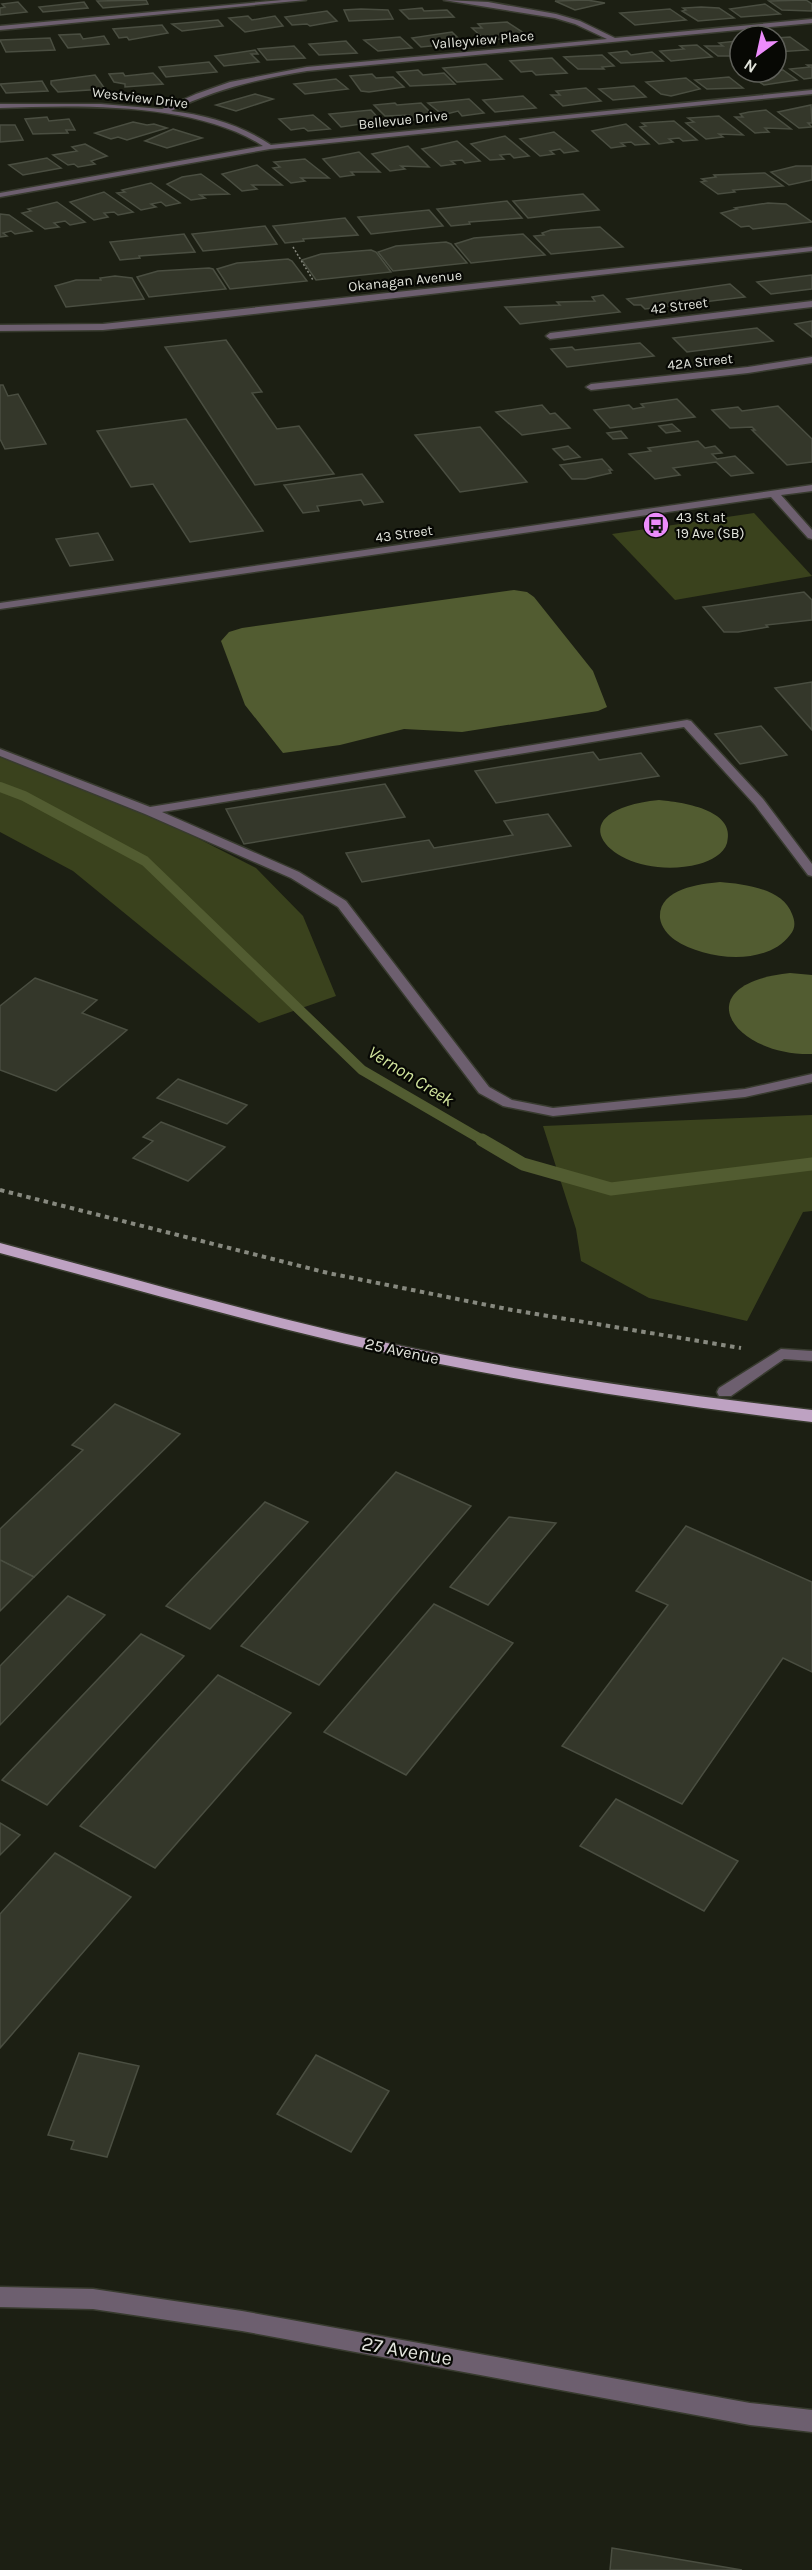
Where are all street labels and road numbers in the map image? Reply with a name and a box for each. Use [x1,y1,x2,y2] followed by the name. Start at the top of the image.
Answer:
[431,27,535,53] street label: Valleyview Place
[91,84,189,112] street label: Westview Drive
[358,107,448,133] street label: Bellevue Drive
[347,267,463,295] street label: Okanagan Avenue
[649,294,709,318] street label: 42 Street
[666,350,734,374] street label: 42A Street
[374,522,434,546] street label: 43 Street
[363,1334,441,1368] street label: 25 Avenue
[360,2332,454,2370] street label: 27 Avenue

